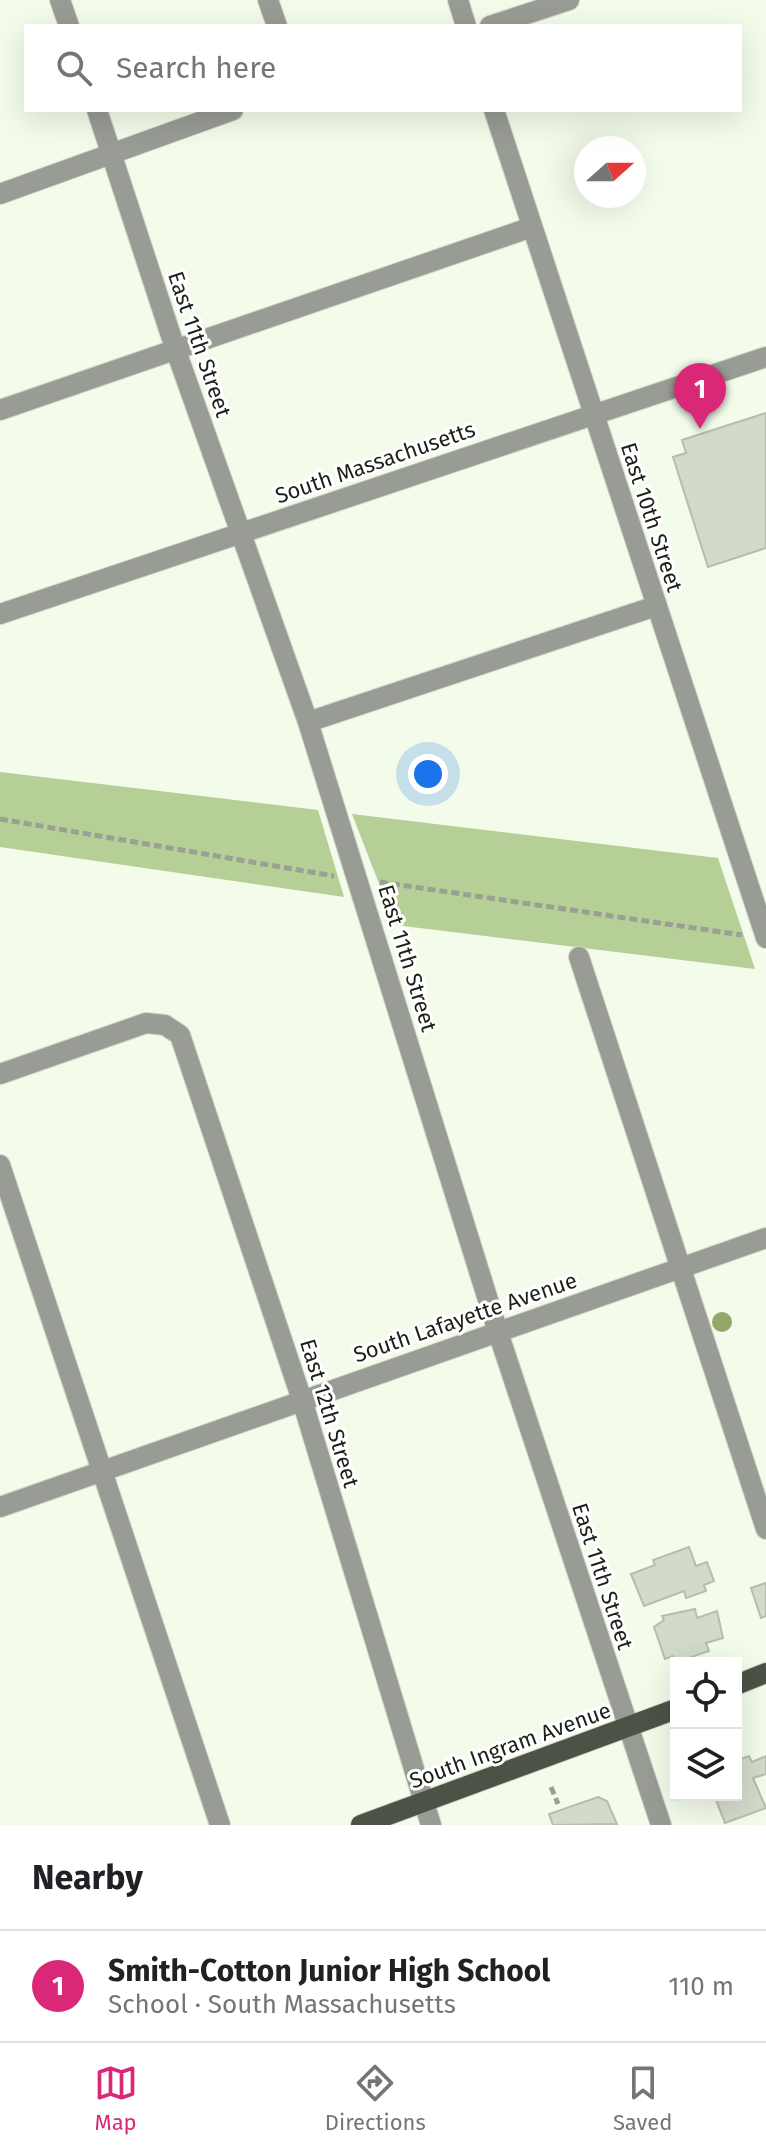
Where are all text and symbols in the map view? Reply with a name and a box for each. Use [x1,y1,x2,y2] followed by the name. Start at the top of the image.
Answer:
[24,24,742,112] search box
[52,46,96,90] icon: search
[116,50,276,86] text: Search here
[574,136,646,208] north arrow
[162,268,237,421] street label: East 11th Street
[674,363,726,429] pin: 1
[272,416,479,509] street label: South Massachusetts
[615,439,688,595] street label: East 10th Street
[408,754,448,794] your location
[372,881,443,1035] street label: East 11th Street
[350,1267,580,1368] street label: South Lafayette Avenue
[294,1336,365,1491] street label: East 12th Street
[566,1500,639,1653] street label: East 11th Street
[670,1657,742,1801] map controls
[670,1657,742,1729] button: locate
[406,1696,615,1795] street label: South Ingram Avenue
[670,1729,742,1801] button: layers
[32,1857,143,1898] text: Nearby
[108,1953,550,1989] text: Smith-Cotton Junior High School
[52,1971,64,2002] text: 1
[668,1971,734,2002] text: 110 m
[108,1989,456,2020] text: School · South Massachusetts
[94,2061,138,2136] tab: Map
[325,2061,426,2136] tab: Directions
[613,2061,672,2136] tab: Saved

